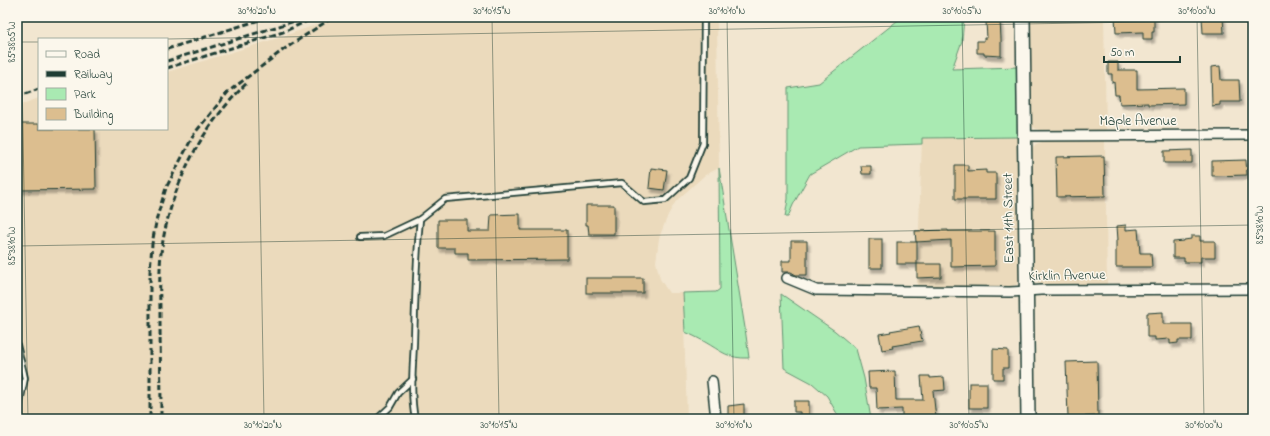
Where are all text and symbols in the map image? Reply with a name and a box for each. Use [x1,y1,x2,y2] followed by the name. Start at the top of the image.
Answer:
[238,4,276,19] text: 30°10'20"N
[473,4,511,19] text: 30°10'15"N
[709,4,745,19] text: 30°10'10"N
[943,4,982,19] text: 30°10'05"N
[1178,4,1216,19] text: 30°10'00"N
[5,21,20,63] text: 85°38'05"W
[38,38,168,130] legend
[1104,38,1180,64] scale bar
[1110,44,1134,62] text: 50 m
[74,46,100,64] text: Road
[74,66,113,85] text: Railway
[74,86,96,104] text: Park
[73,106,113,125] text: Building
[1099,111,1177,132] street label: Maple Avenue
[998,172,1020,263] street label: East 11th Street
[1253,205,1268,244] text: 85°38'10"W
[5,226,20,265] text: 85°38'10"W
[1028,265,1106,287] street label: Kirklin Avenue
[244,418,282,433] text: 30°10'20"N
[480,418,518,433] text: 30°10'15"N
[716,418,752,433] text: 30°10'10"N
[950,418,989,433] text: 30°10'05"N
[1185,418,1223,433] text: 30°10'00"N

